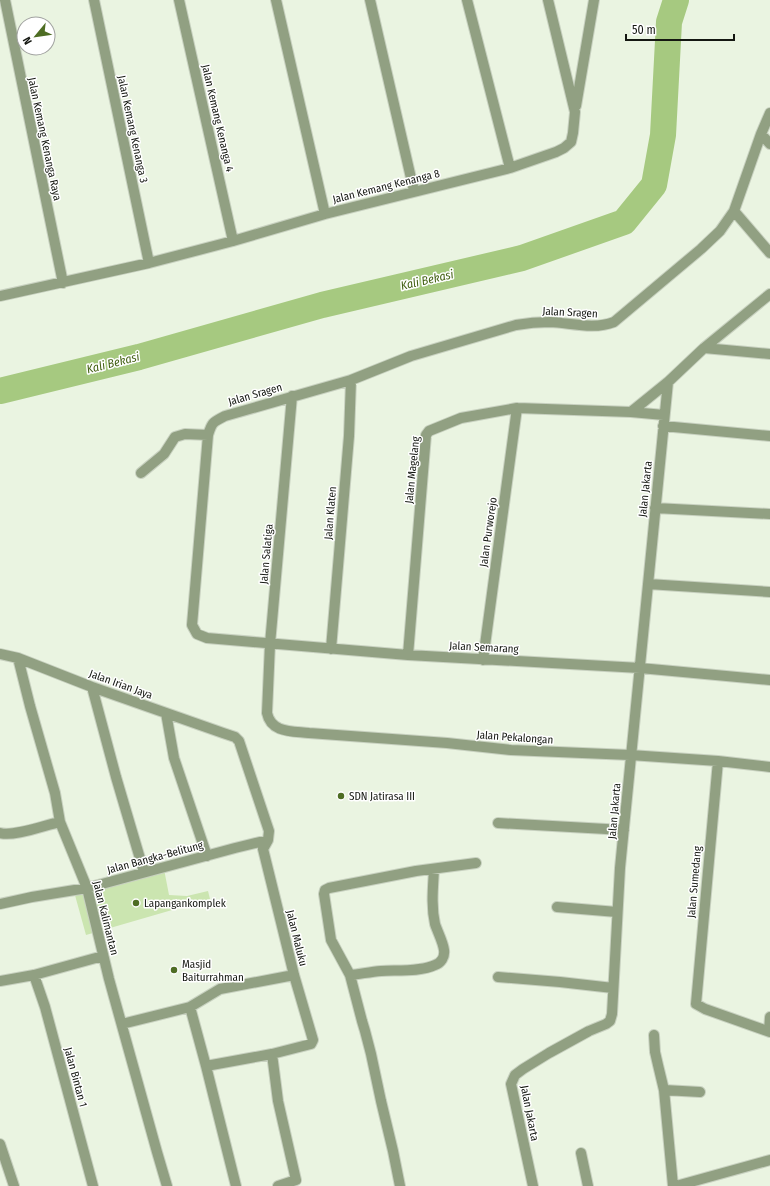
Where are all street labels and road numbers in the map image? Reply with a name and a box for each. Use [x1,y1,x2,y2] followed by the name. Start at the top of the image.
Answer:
[199,63,236,174] street label: Jalan Kemang Kenanga 4
[115,74,150,184] street label: Jalan Kemang Kenanga 3
[25,76,64,202] street label: Jalan Kemang Kenanga Raya
[331,167,441,206] street label: Jalan Kemang Kenanga 8
[542,305,598,320] street label: Jalan Sragen
[227,381,284,408] street label: Jalan Sragen
[402,435,423,504] street label: Jalan Magelang
[636,460,655,518] street label: Jalan Jakarta
[322,486,339,540] street label: Jalan Klaten
[477,496,500,568] street label: Jalan Purworejo
[257,523,276,585] street label: Jalan Salatiga
[449,639,520,656] street label: Jalan Semarang
[87,667,154,702] street label: Jalan Irian Jaya
[476,728,554,747] street label: Jalan Pekalongan
[606,782,623,840] street label: Jalan Jakarta
[106,838,205,877] street label: Jalan Bangka-Belitung
[685,845,704,919] street label: Jalan Sumedang
[90,880,121,957] street label: Jalan Kalimantan
[283,909,310,968] street label: Jalan Maluku
[61,1046,90,1108] street label: Jalan Bintan 1
[518,1084,541,1142] street label: Jalan Jakarta

